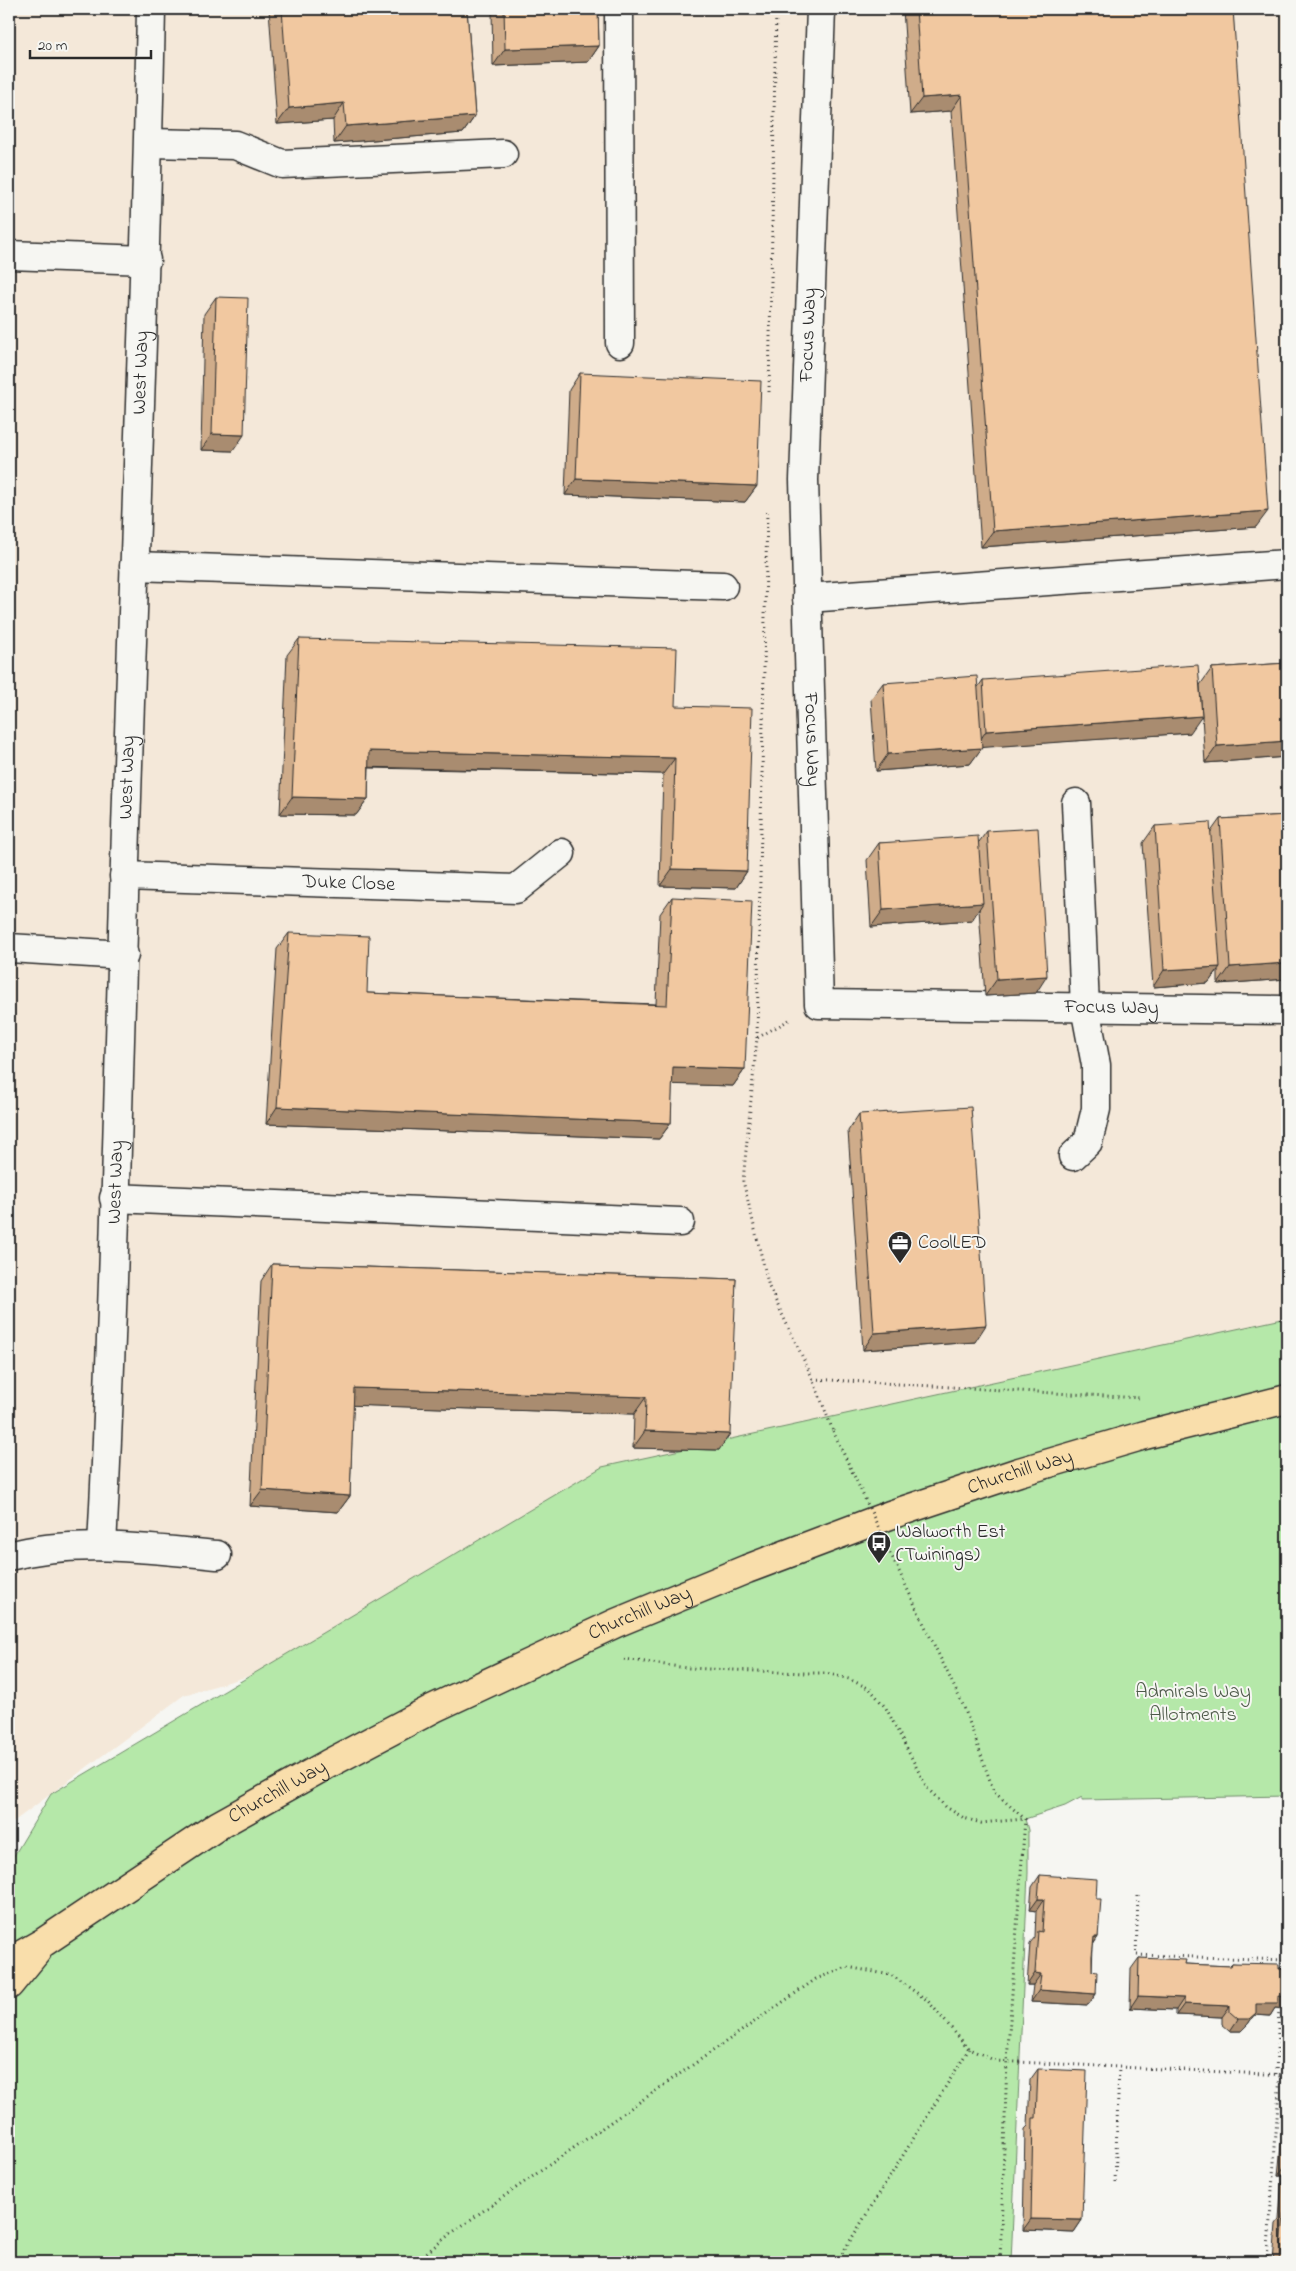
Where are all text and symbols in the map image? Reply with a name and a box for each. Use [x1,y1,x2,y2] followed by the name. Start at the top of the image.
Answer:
[30,28,151,60] scale bar
[38,35,68,57] text: 20 m
[793,287,825,384] street label: Focus Way
[125,330,157,415] street label: West Way
[796,691,827,787] street label: Focus Way
[112,735,143,820] street label: West Way
[301,867,396,899] street label: Duke Close
[1063,993,1159,1023] street label: Focus Way
[100,1140,132,1225] street label: West Way
[918,1229,987,1258] place label: CoolLED
[887,1230,913,1264] office icon: CoolLED
[964,1442,1076,1503] street label: Churchill Way
[896,1518,1006,1571] place label: Walworth Est (Twinings)
[866,1530,892,1564] bus stop icon: Walworth Est (Twinings)
[583,1579,696,1648] street label: Churchill Way
[1135,1678,1251,1730] park label: Admirals Way Allotments
[223,1753,332,1832] street label: Churchill Way

